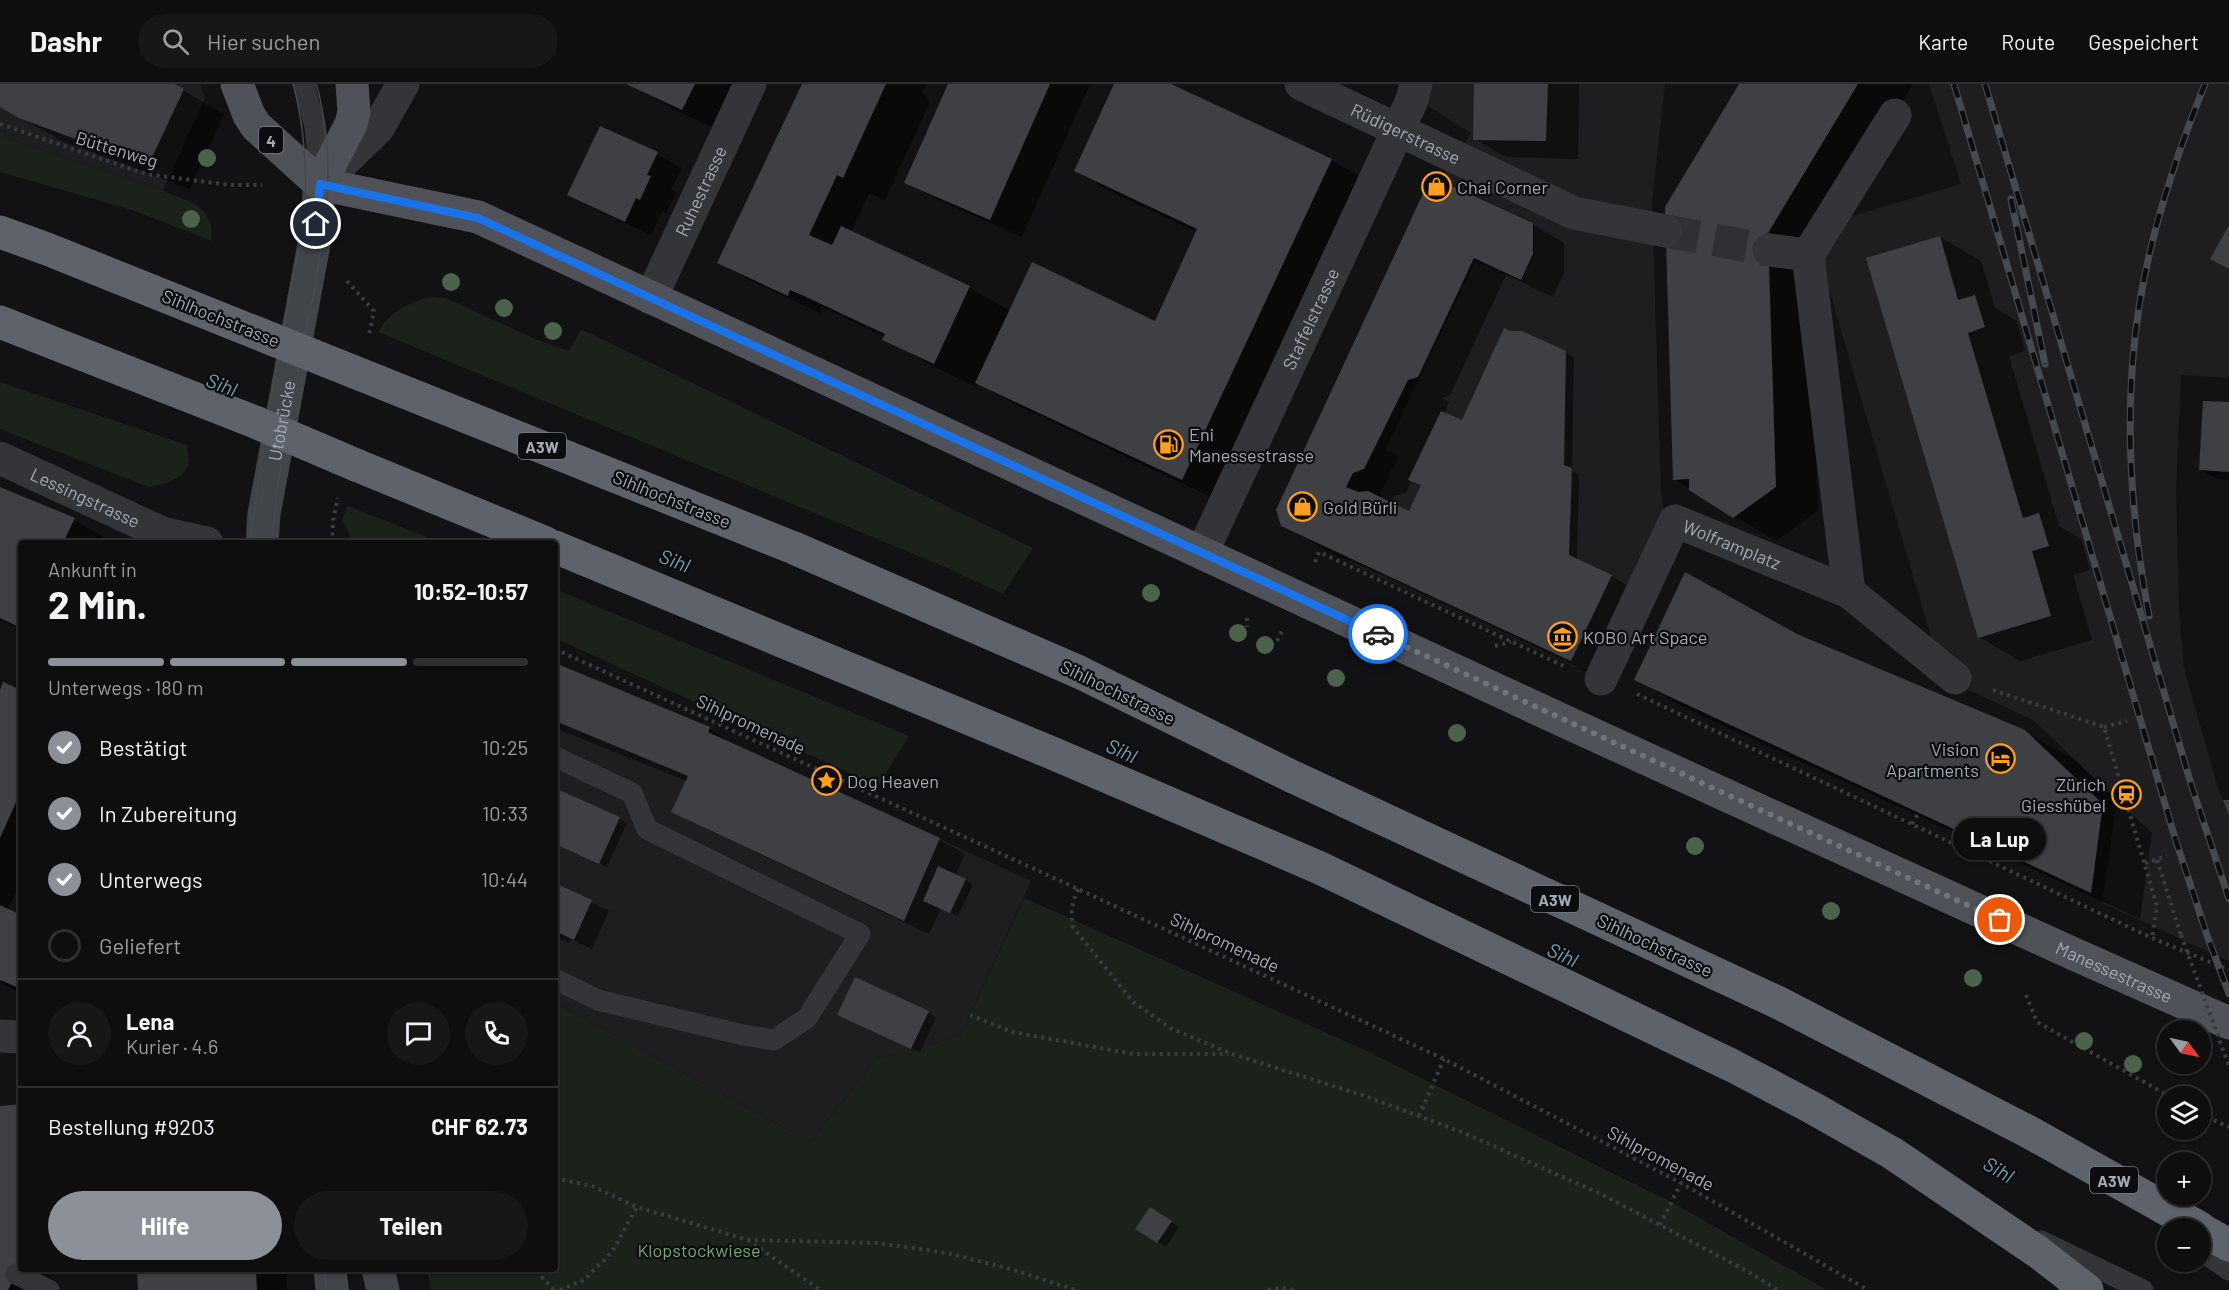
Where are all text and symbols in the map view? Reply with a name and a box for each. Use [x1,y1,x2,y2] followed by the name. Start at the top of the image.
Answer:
[138,14,558,68] search box
[30,24,102,58] text: Dashr
[159,25,192,58] icon: search
[207,28,320,54] text: Hier suchen
[1918,29,1968,54] text: Karte
[2001,29,2055,54] text: Route
[2088,29,2199,54] text: Gespeichert
[1348,98,1464,169] street label: Rüdigerstrasse
[73,126,161,172] street label: Büttenweg
[259,127,283,153] road number: 4
[670,142,731,240] street label: Ruhestrasse
[1420,171,1452,203] shop icon: Chai Corner
[1457,176,1548,198] place label: Chai Corner
[290,198,341,249] pin
[299,207,332,240] icon: home
[1277,265,1343,373] street label: Staffelstrasse
[159,284,283,352] street label: Sihlhochstrasse
[203,367,241,401] water label: Sihl
[263,379,300,463] street label: Utobrücke
[1189,423,1314,466] place label: Eni Manessestrasse
[1152,428,1184,460] fuel station icon: Eni Manessestrasse
[518,433,566,459] road number: A3W
[27,463,144,532] street label: Lessingstrasse
[610,465,734,533] street label: Sihlhochstrasse
[1286,491,1318,523] shop icon: Gold Bürli
[1323,496,1397,518] place label: Gold Bürli
[1680,514,1784,574] street label: Wolframplatz
[656,543,694,577] water label: Sihl
[48,557,137,581] text: Ankunft in
[414,578,528,604] text: 10:52–10:57
[48,580,147,627] text: 2 Min.
[1348,604,1408,664] courier
[1362,618,1395,651] icon: car
[1546,621,1578,653] museum icon: KOBO Art Space
[1583,626,1707,648] place label: KOBO Art Space
[1057,655,1179,729] street label: Sihlhochstrasse
[48,675,204,699] text: Unterwegs · 180 m
[693,689,809,759] street label: Sihlpromenade
[48,731,81,764] icon: check
[1103,733,1142,768] water label: Sihl
[99,734,188,760] text: Bestätigt
[482,735,528,759] text: 10:25
[1886,738,1979,781] place label: Vision Apartments
[1984,743,2016,775] hotel icon: Vision Apartments
[810,765,842,797] place icon: Dog Heaven
[847,770,939,792] place label: Dog Heaven
[2021,773,2106,816] place label: Zürich Giesshübel
[2111,778,2143,810] station icon: Zürich Giesshübel
[48,797,81,830] icon: check
[99,800,237,826] text: In Zubereitung
[482,801,528,825] text: 10:33
[1954,818,2046,860] callout: La Lup
[1970,827,2029,851] text: La Lup
[48,863,81,896] icon: check
[99,866,203,892] text: Unterwegs
[481,867,528,891] text: 10:44
[1531,886,1579,912] road number: A3W
[1974,894,2025,945] pin
[1983,903,2016,936] icon: bag
[1167,907,1283,977] street label: Sihlpromenade
[1594,909,1716,981] street label: Sihlhochstrasse
[99,932,181,958] text: Geliefert
[2052,936,2176,1007] street label: Manessestrasse
[1544,937,1583,972] water label: Sihl
[48,1002,111,1065] button: person
[387,1002,450,1065] button: chat
[465,1002,528,1065] button: phone
[126,1008,174,1034] text: Lena
[2157,1020,2211,1074] north arrow
[2157,1020,2211,1272] map controls
[126,1034,218,1058] text: Kurier · 4.6
[2157,1086,2211,1140] button: layers
[48,1113,215,1139] text: Bestellung #9203
[431,1113,528,1139] text: CHF 62.73
[1604,1121,1718,1195] street label: Sihlpromenade
[1979,1151,2019,1187] water label: Sihl
[2157,1152,2211,1206] button: +
[2090,1167,2138,1193] road number: A3W
[48,1191,282,1260] button: Hilfe
[294,1191,528,1260] button: Teilen
[2157,1218,2211,1272] button: −
[637,1239,761,1261] park label: Klopstockwiese

